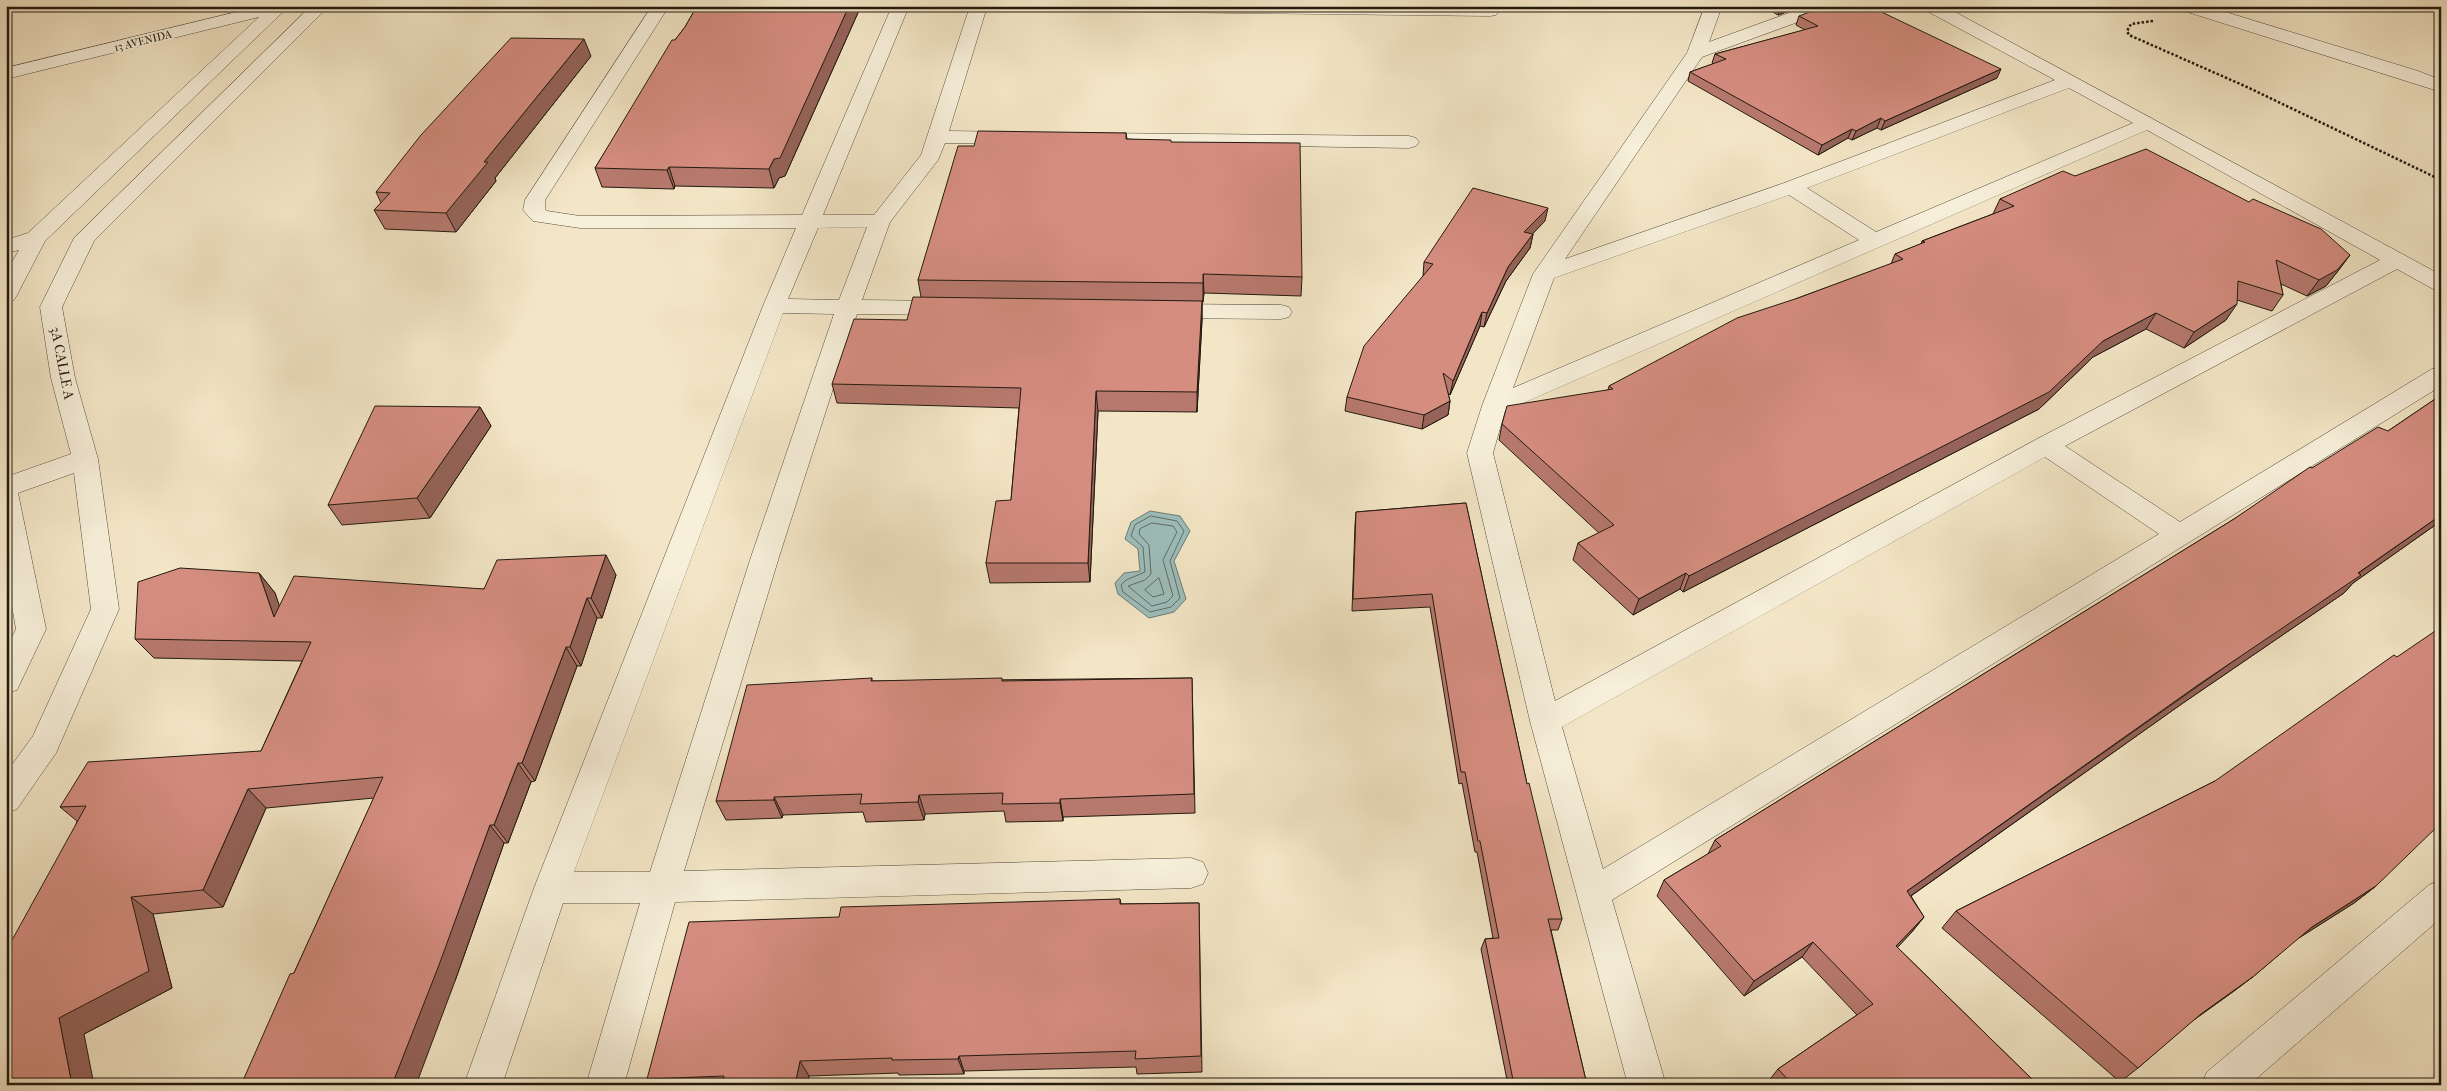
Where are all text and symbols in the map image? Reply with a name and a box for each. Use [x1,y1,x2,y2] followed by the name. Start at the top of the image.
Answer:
[113,27,174,54] street label: 13 AVENIDA
[47,325,78,402] street label: 3A CALLE A

